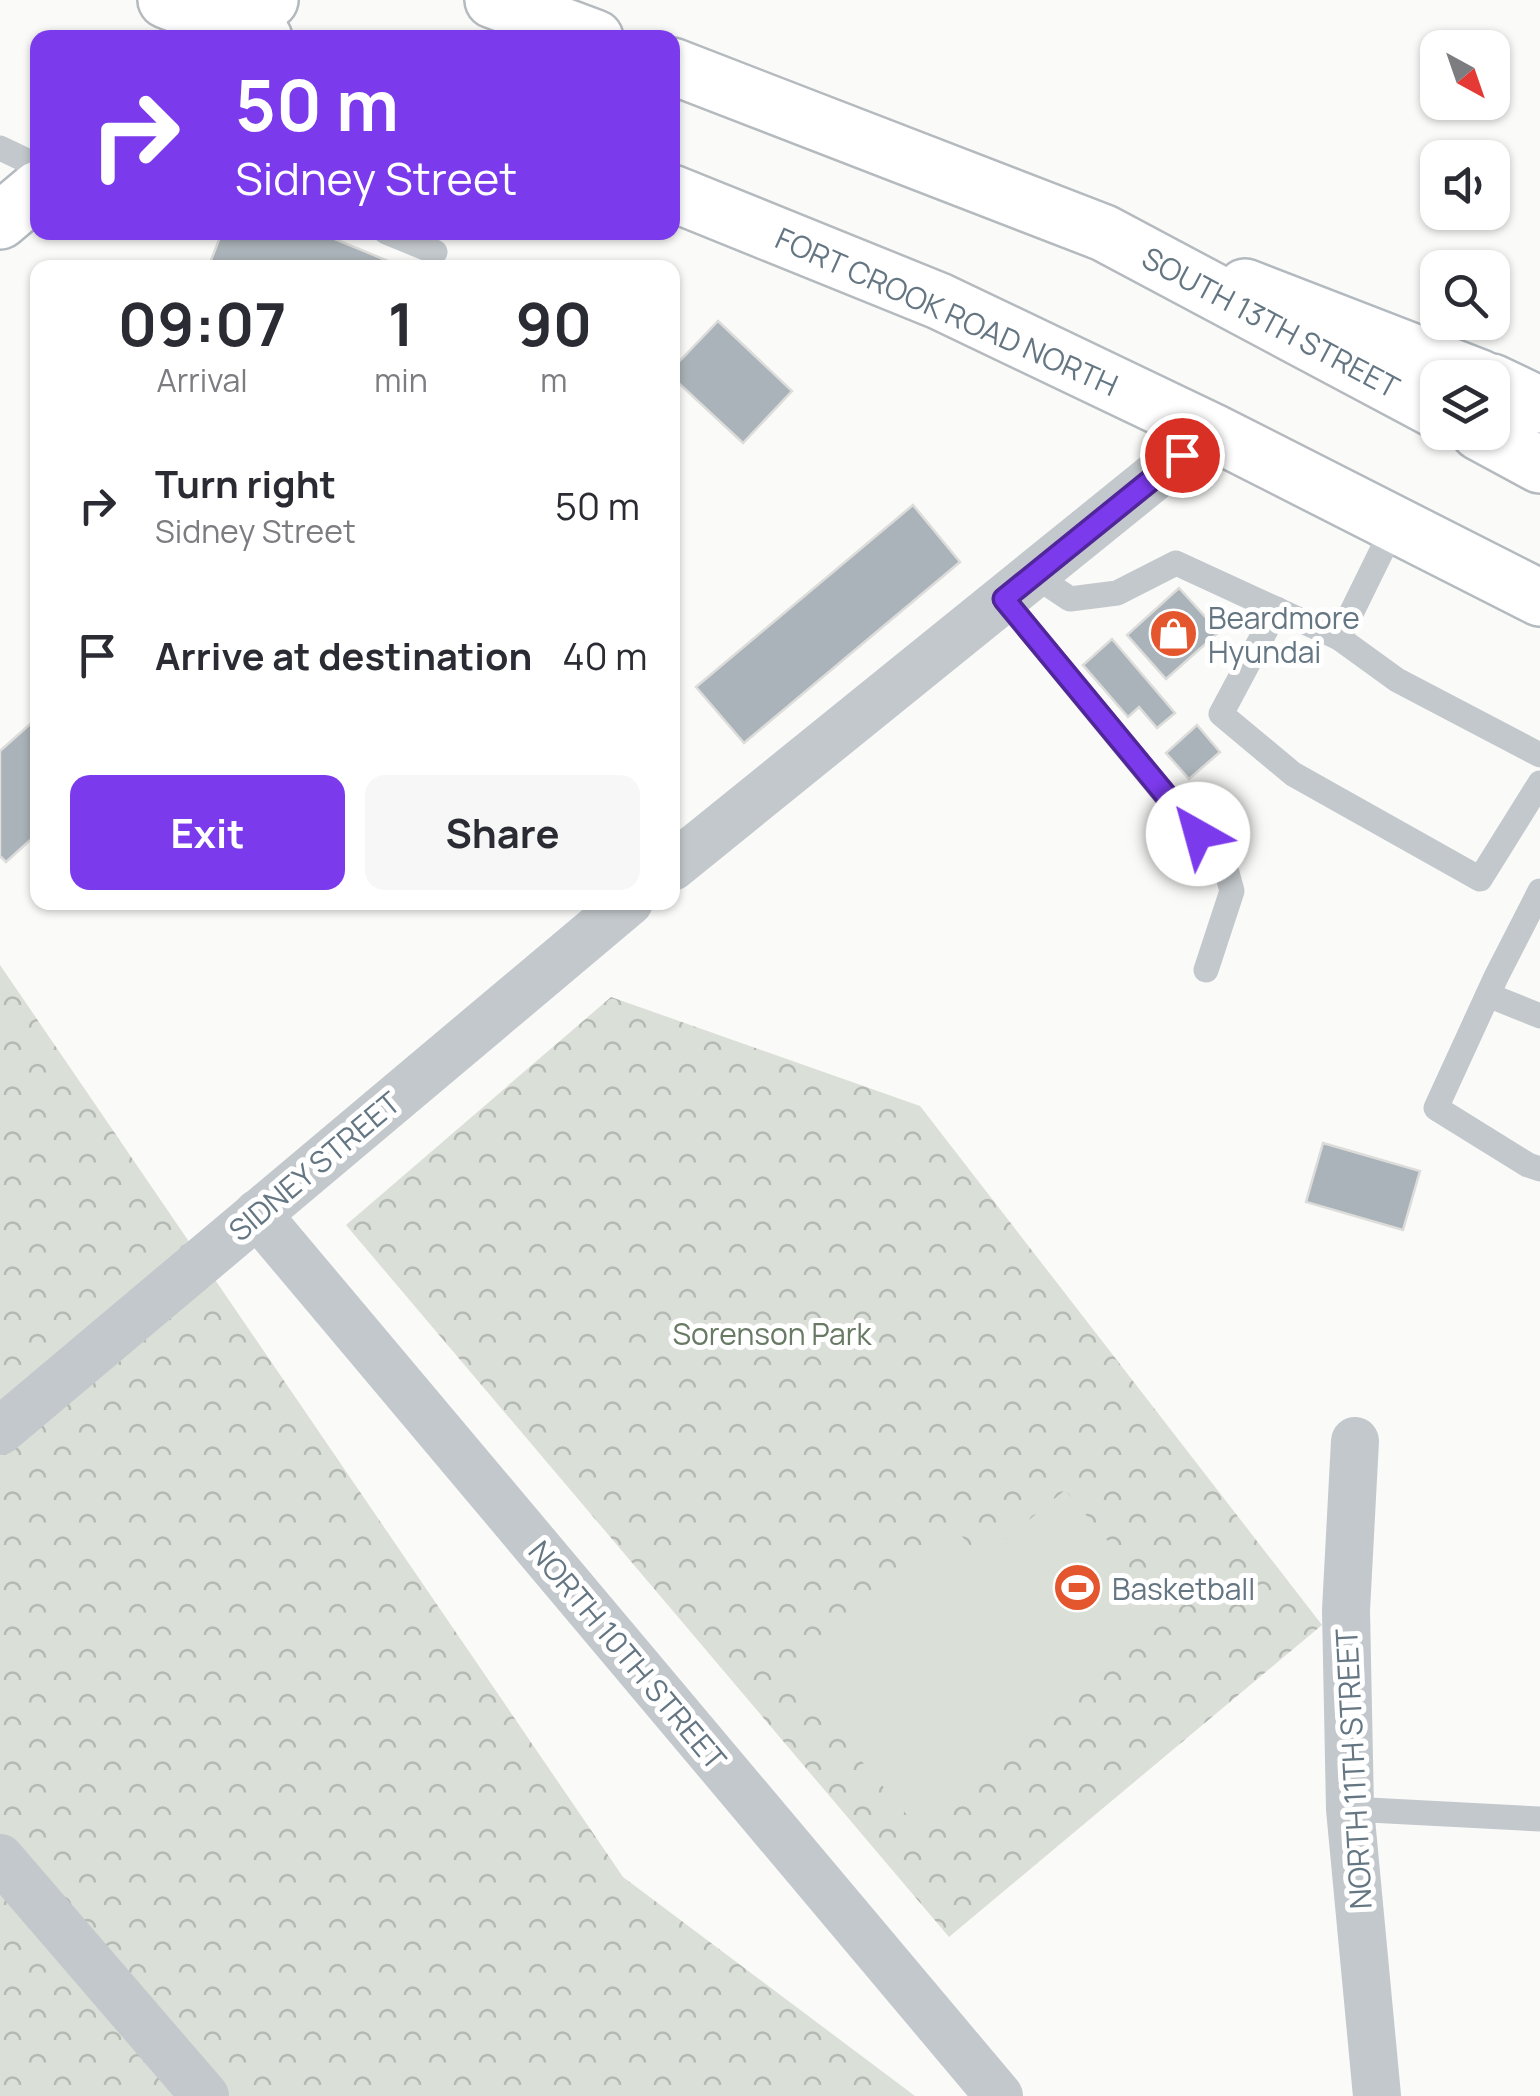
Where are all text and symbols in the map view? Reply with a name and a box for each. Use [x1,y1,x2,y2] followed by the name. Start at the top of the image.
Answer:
[1420,30,1510,120] north arrow
[1420,30,1510,450] map controls
[235,56,399,152] text: 50 m
[70,70,200,200] icon: right
[1420,140,1510,230] button: sound
[235,147,517,209] text: Sidney Street
[769,217,1125,405] street label: FORT CROOK ROAD NORTH
[1135,237,1407,407] street label: SOUTH 13TH STREET
[1420,250,1510,340] button: search
[118,282,287,364] text: 09:07
[388,282,414,364] text: 1
[516,282,592,364] text: 90
[156,358,248,402] text: Arrival
[374,358,428,402] text: min
[540,358,567,402] text: m
[1420,360,1510,450] button: layers
[1140,413,1225,498] pin
[1155,428,1210,483] icon: arrive
[155,457,336,509] text: Turn right
[70,478,125,533] icon: right
[555,479,640,531] text: 50 m
[155,509,356,553] text: Sidney Street
[1208,597,1360,672] place label: Beardmore Hyundai
[1147,608,1199,660] shop icon: Beardmore Hyundai
[70,628,125,683] icon: arrive
[155,629,532,681] text: Arrive at destination
[562,629,648,681] text: 40 m
[70,775,345,890] button: Exit
[365,775,640,890] button: Share
[1146,782,1250,886] position arrow
[220,1082,409,1250] street label: SIDNEY STREET
[673,1313,872,1354] park label: Sorenson Park
[520,1532,736,1778] street label: NORTH 10TH STREET
[1051,1562,1103,1614] sports icon: Basketball
[1112,1568,1255,1609] place label: Basketball
[1325,1628,1381,1910] street label: NORTH 11TH STREET

